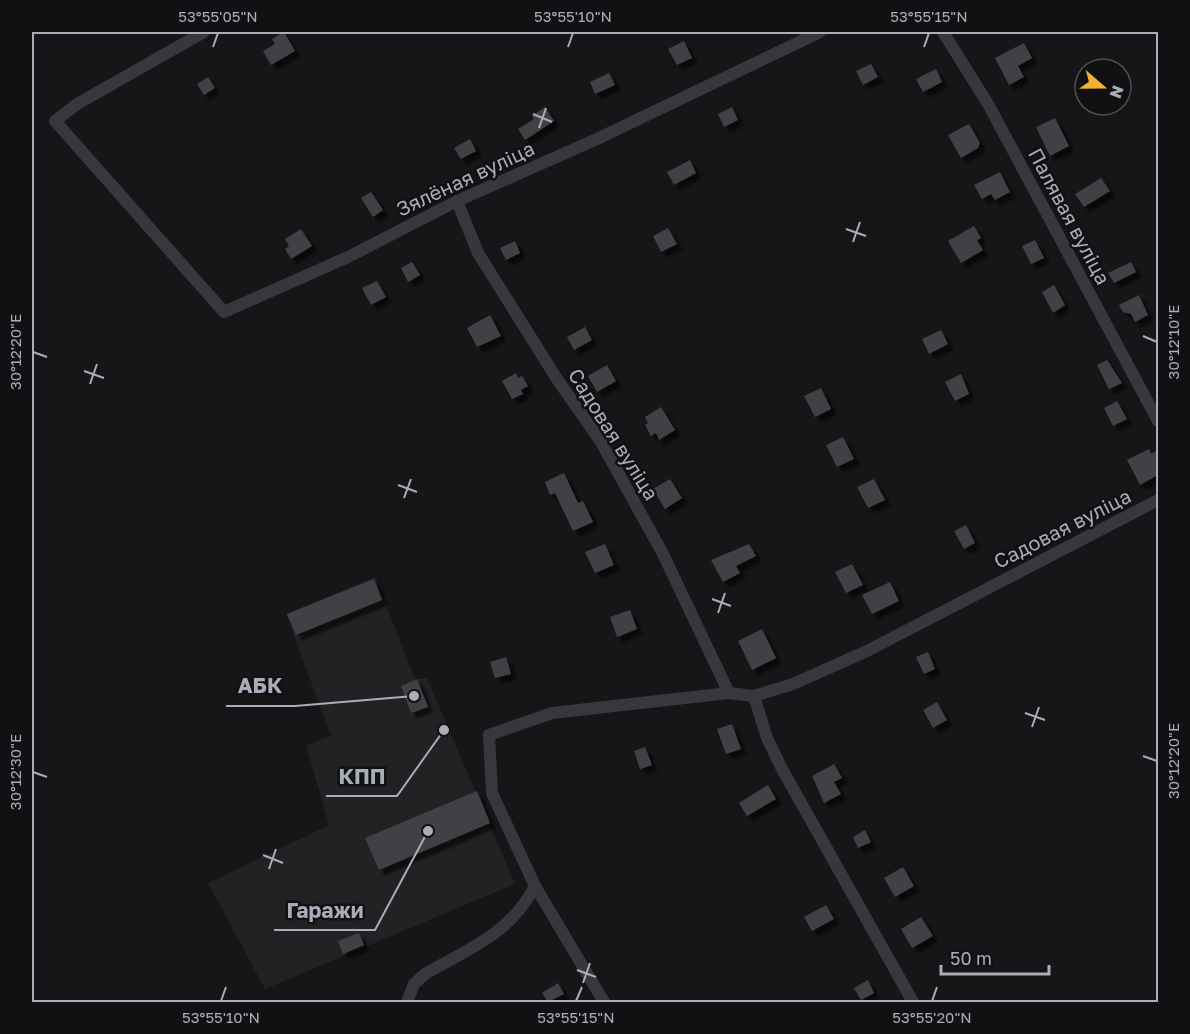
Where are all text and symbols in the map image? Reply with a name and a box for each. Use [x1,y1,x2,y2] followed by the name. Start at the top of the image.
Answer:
[178,7,258,25] text: 53°55'05"N
[534,7,612,25] text: 53°55'10"N
[890,7,968,25] text: 53°55'15"N
[1073,57,1133,117] north arrow
[1106,83,1129,101] text: N
[392,135,538,221] street label: Зялёная вуліца
[1024,144,1116,288] street label: Палявая вуліца
[1164,305,1182,379] text: 30°12'10"E
[6,314,24,390] text: 30°12'20"E
[564,364,664,504] street label: Садовая вуліца
[989,483,1135,573] street label: Садовая вуліца
[226,667,295,706] callout: АБК
[238,672,283,698] text: АБК
[1164,723,1182,799] text: 30°12'20"E
[6,734,24,810] text: 30°12'30"E
[326,757,397,796] callout: КПП
[339,763,385,789] text: КПП
[274,891,375,930] callout: Гаражи
[286,897,364,923] text: Гаражи
[941,938,1049,976] scale bar
[950,947,992,969] text: 50 m
[182,1008,260,1026] text: 53°55'10"N
[537,1008,615,1026] text: 53°55'15"N
[892,1008,972,1026] text: 53°55'20"N

